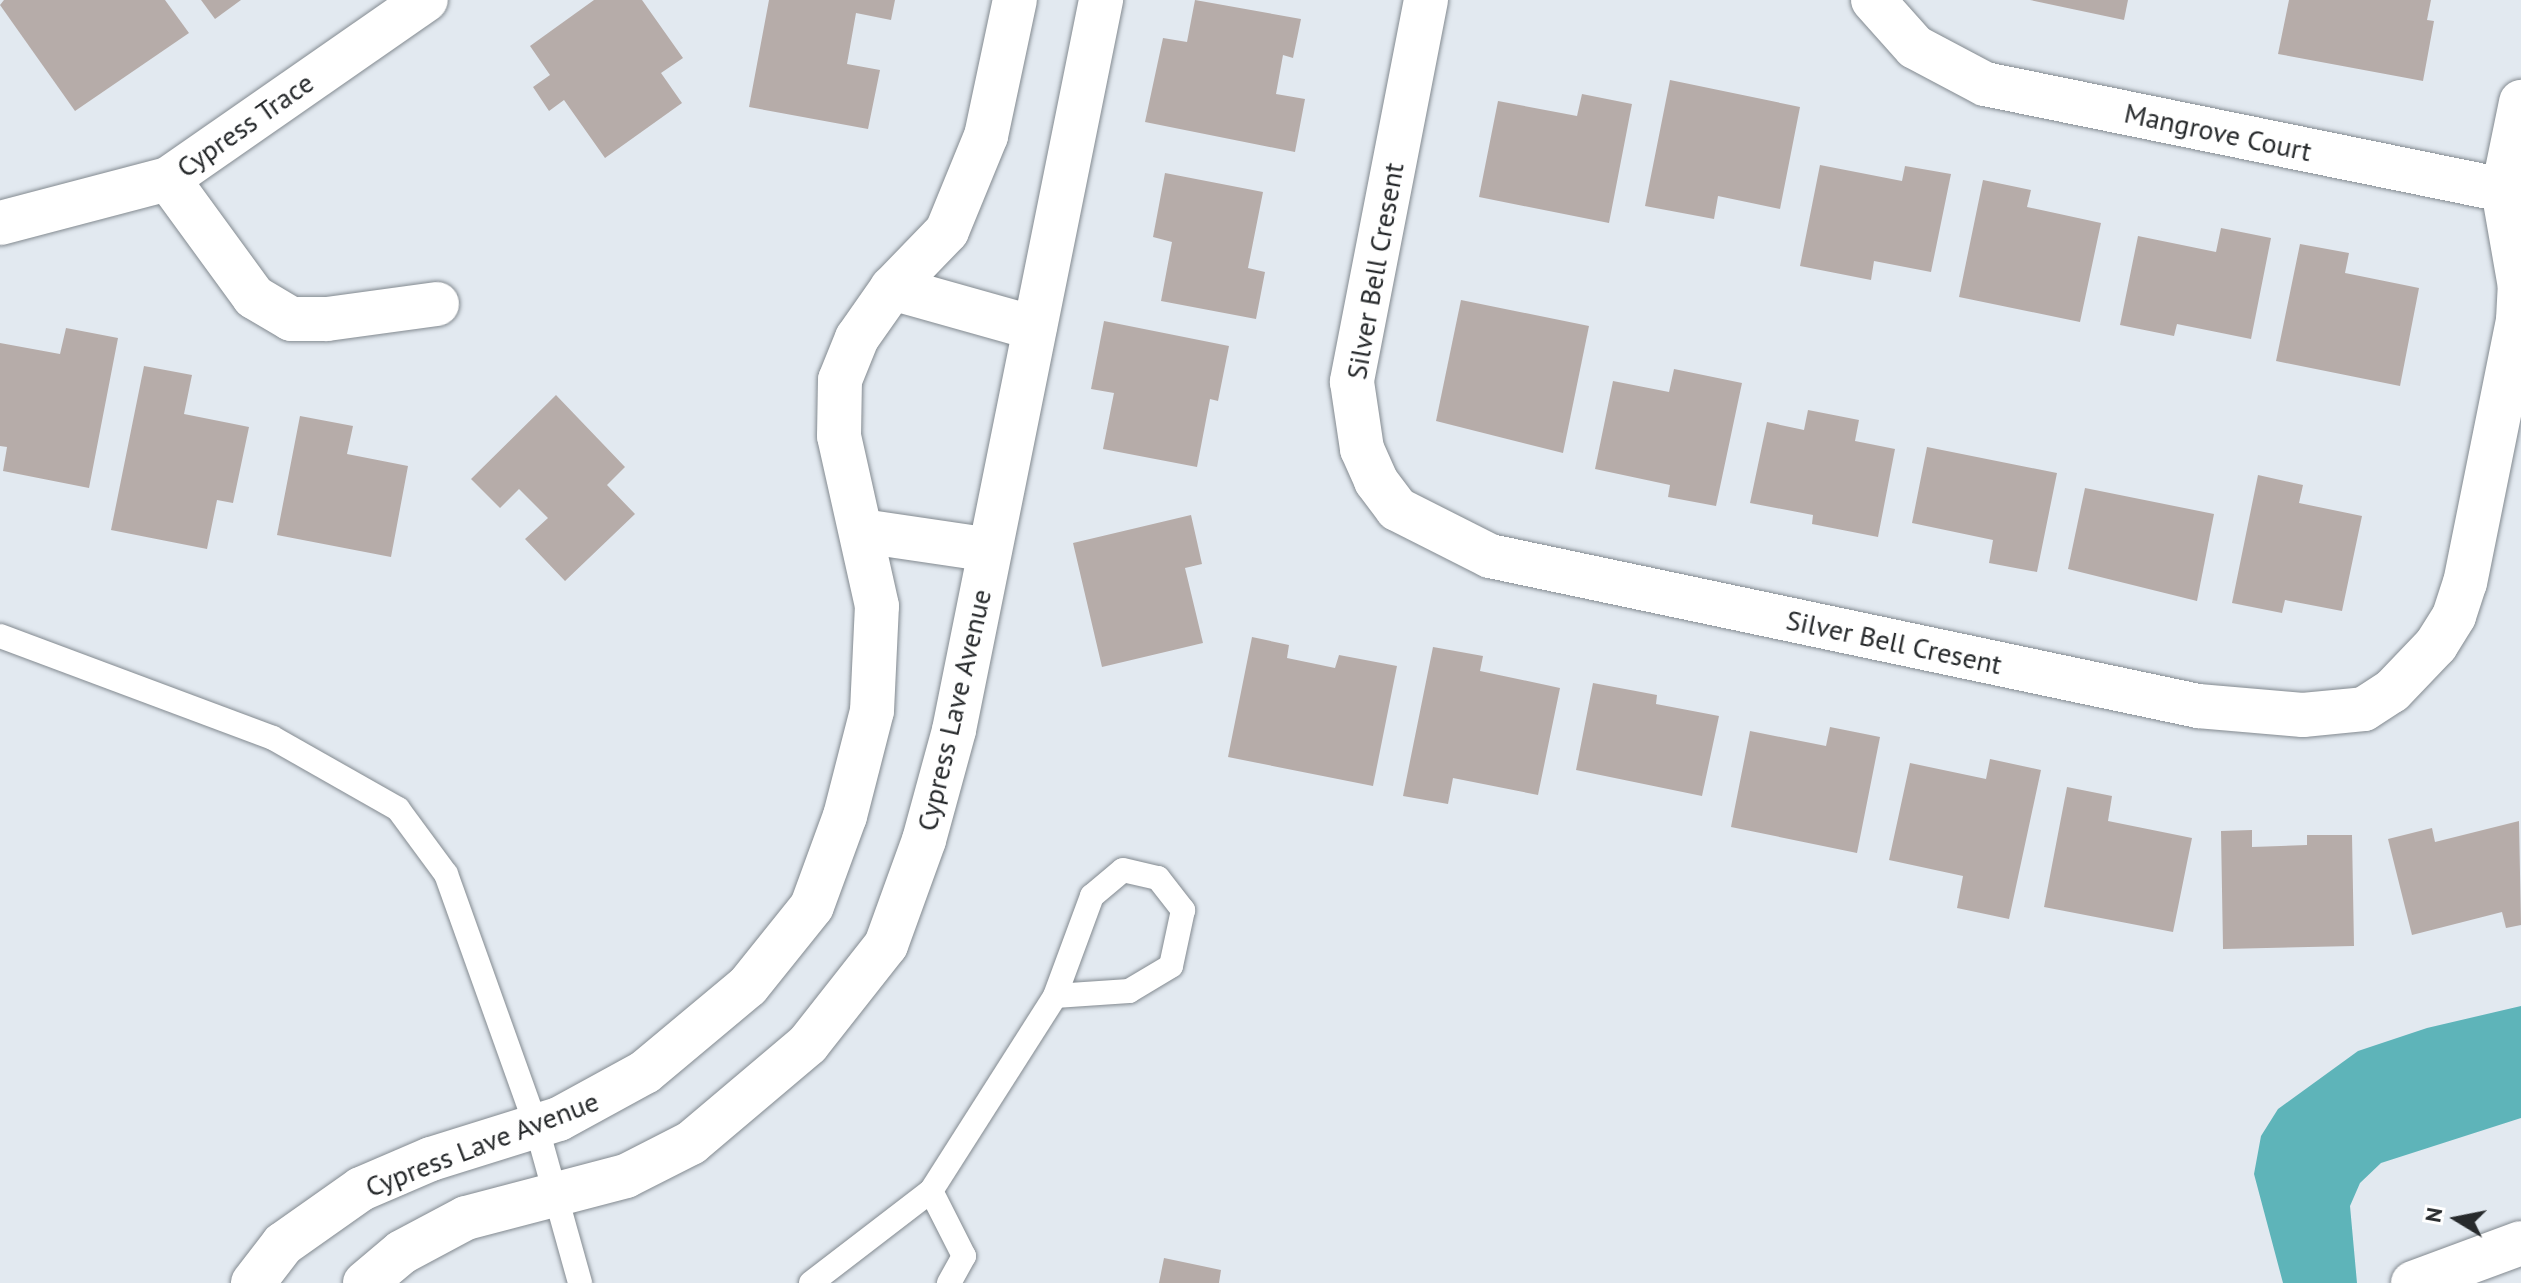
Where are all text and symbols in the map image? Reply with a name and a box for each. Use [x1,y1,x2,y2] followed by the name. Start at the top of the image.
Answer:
[170,65,320,185] street label: Cypress Trace
[2121,96,2315,168] street label: Mangrove Court
[1339,160,1411,382] street label: Silver Bell Cresent
[910,585,998,835] street label: Cypress Lave Avenue
[1783,603,2005,681] street label: Silver Bell Cresent
[360,1084,604,1204] street label: Cypress Lave Avenue
[2417,1179,2497,1259] north arrow
[2418,1205,2448,1224] text: N

